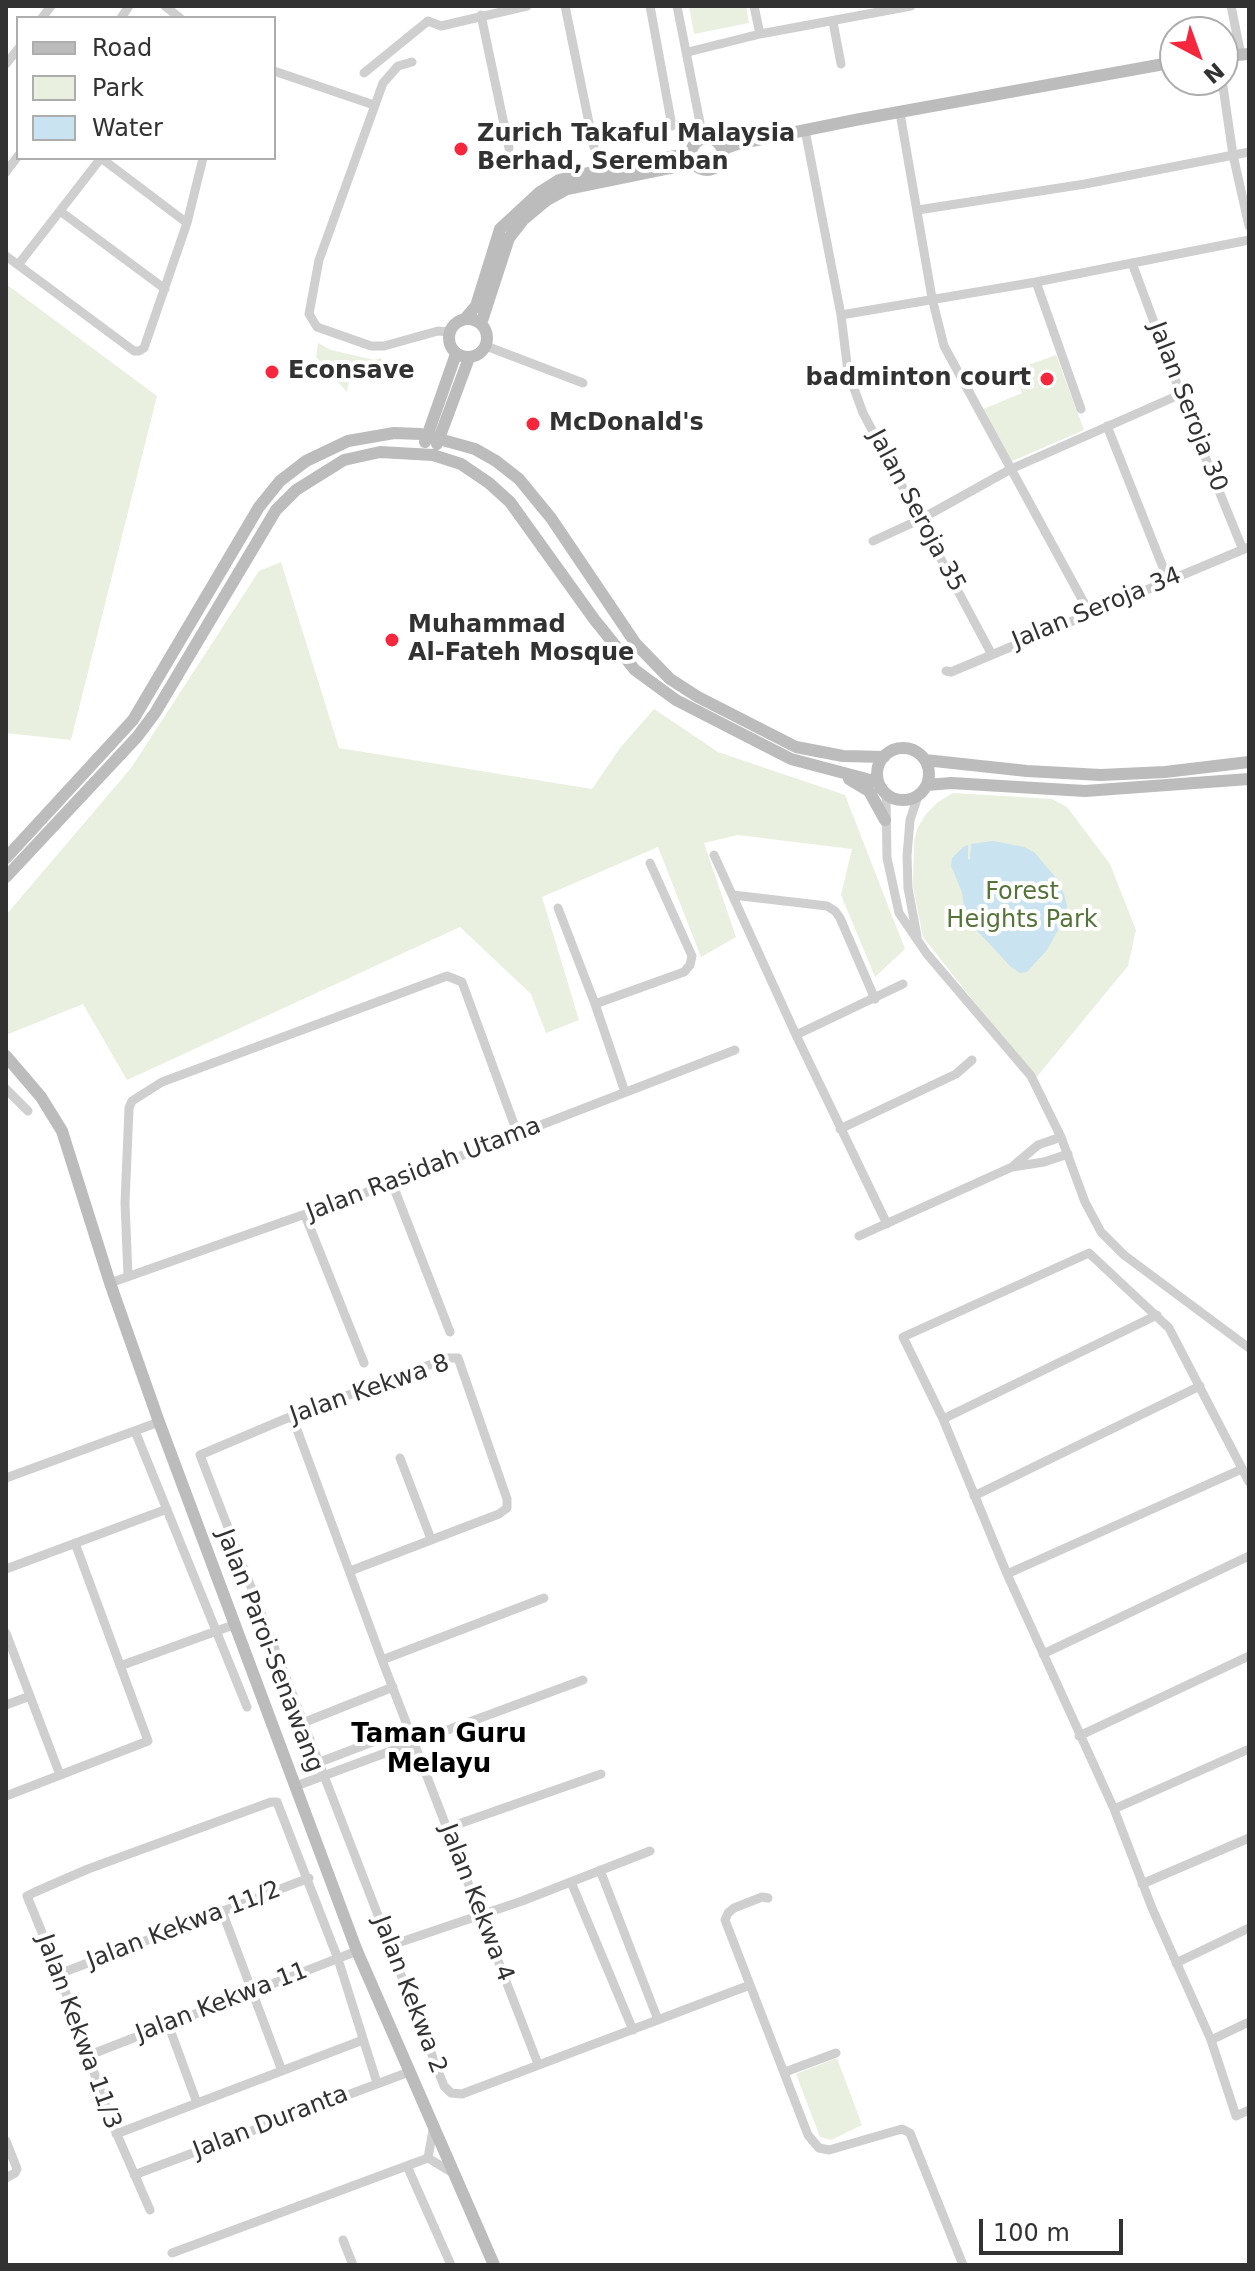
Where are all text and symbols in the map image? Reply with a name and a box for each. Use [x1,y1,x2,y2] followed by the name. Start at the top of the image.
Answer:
[16,16,276,160] legend
[1159,16,1239,96] north arrow
[92,34,152,62] text: Road
[1199,57,1229,88] text: N
[92,74,144,102] text: Park
[92,114,163,142] text: Water
[477,121,795,177] place label: Zurich Takaful Malaysia Berhad, Seremban
[452,140,470,158] marker: Zurich Takaful Malaysia Berhad, Seremban
[1141,318,1233,496] street label: Jalan Seroja 30
[288,358,415,386] place label: Econsave
[263,363,281,381] marker: Econsave
[806,365,1031,393] place label: badminton court
[1038,370,1056,388] marker: badminton court
[549,410,704,438] place label: McDonald's
[524,415,542,433] marker: McDonald's
[861,425,971,597] street label: Jalan Seroja 35
[1008,562,1186,656] street label: Jalan Seroja 34
[408,612,634,668] place label: Muhammad Al-Fateh Mosque
[383,631,401,649] marker: Muhammad Al-Fateh Mosque
[946,879,1098,935] park label: Forest Heights Park
[303,1112,545,1228] street label: Jalan Rasidah Utama
[287,1349,453,1431] street label: Jalan Kekwa 8
[209,1525,329,1777] street label: Jalan Paroi-Senawang
[351,1719,527,1780] district label: Taman Guru Melayu
[433,1820,519,1986] street label: Jalan Kekwa 4
[83,1876,285,1976] street label: Jalan Kekwa 11/2
[366,1912,452,2078] street label: Jalan Kekwa 2
[29,1931,127,2133] street label: Jalan Kekwa 11/3
[132,1957,312,2049] street label: Jalan Kekwa 11
[189,2080,353,2166] street label: Jalan Duranta
[983,2203,1127,2253] scale bar
[993,2219,1070,2247] text: 100 m

